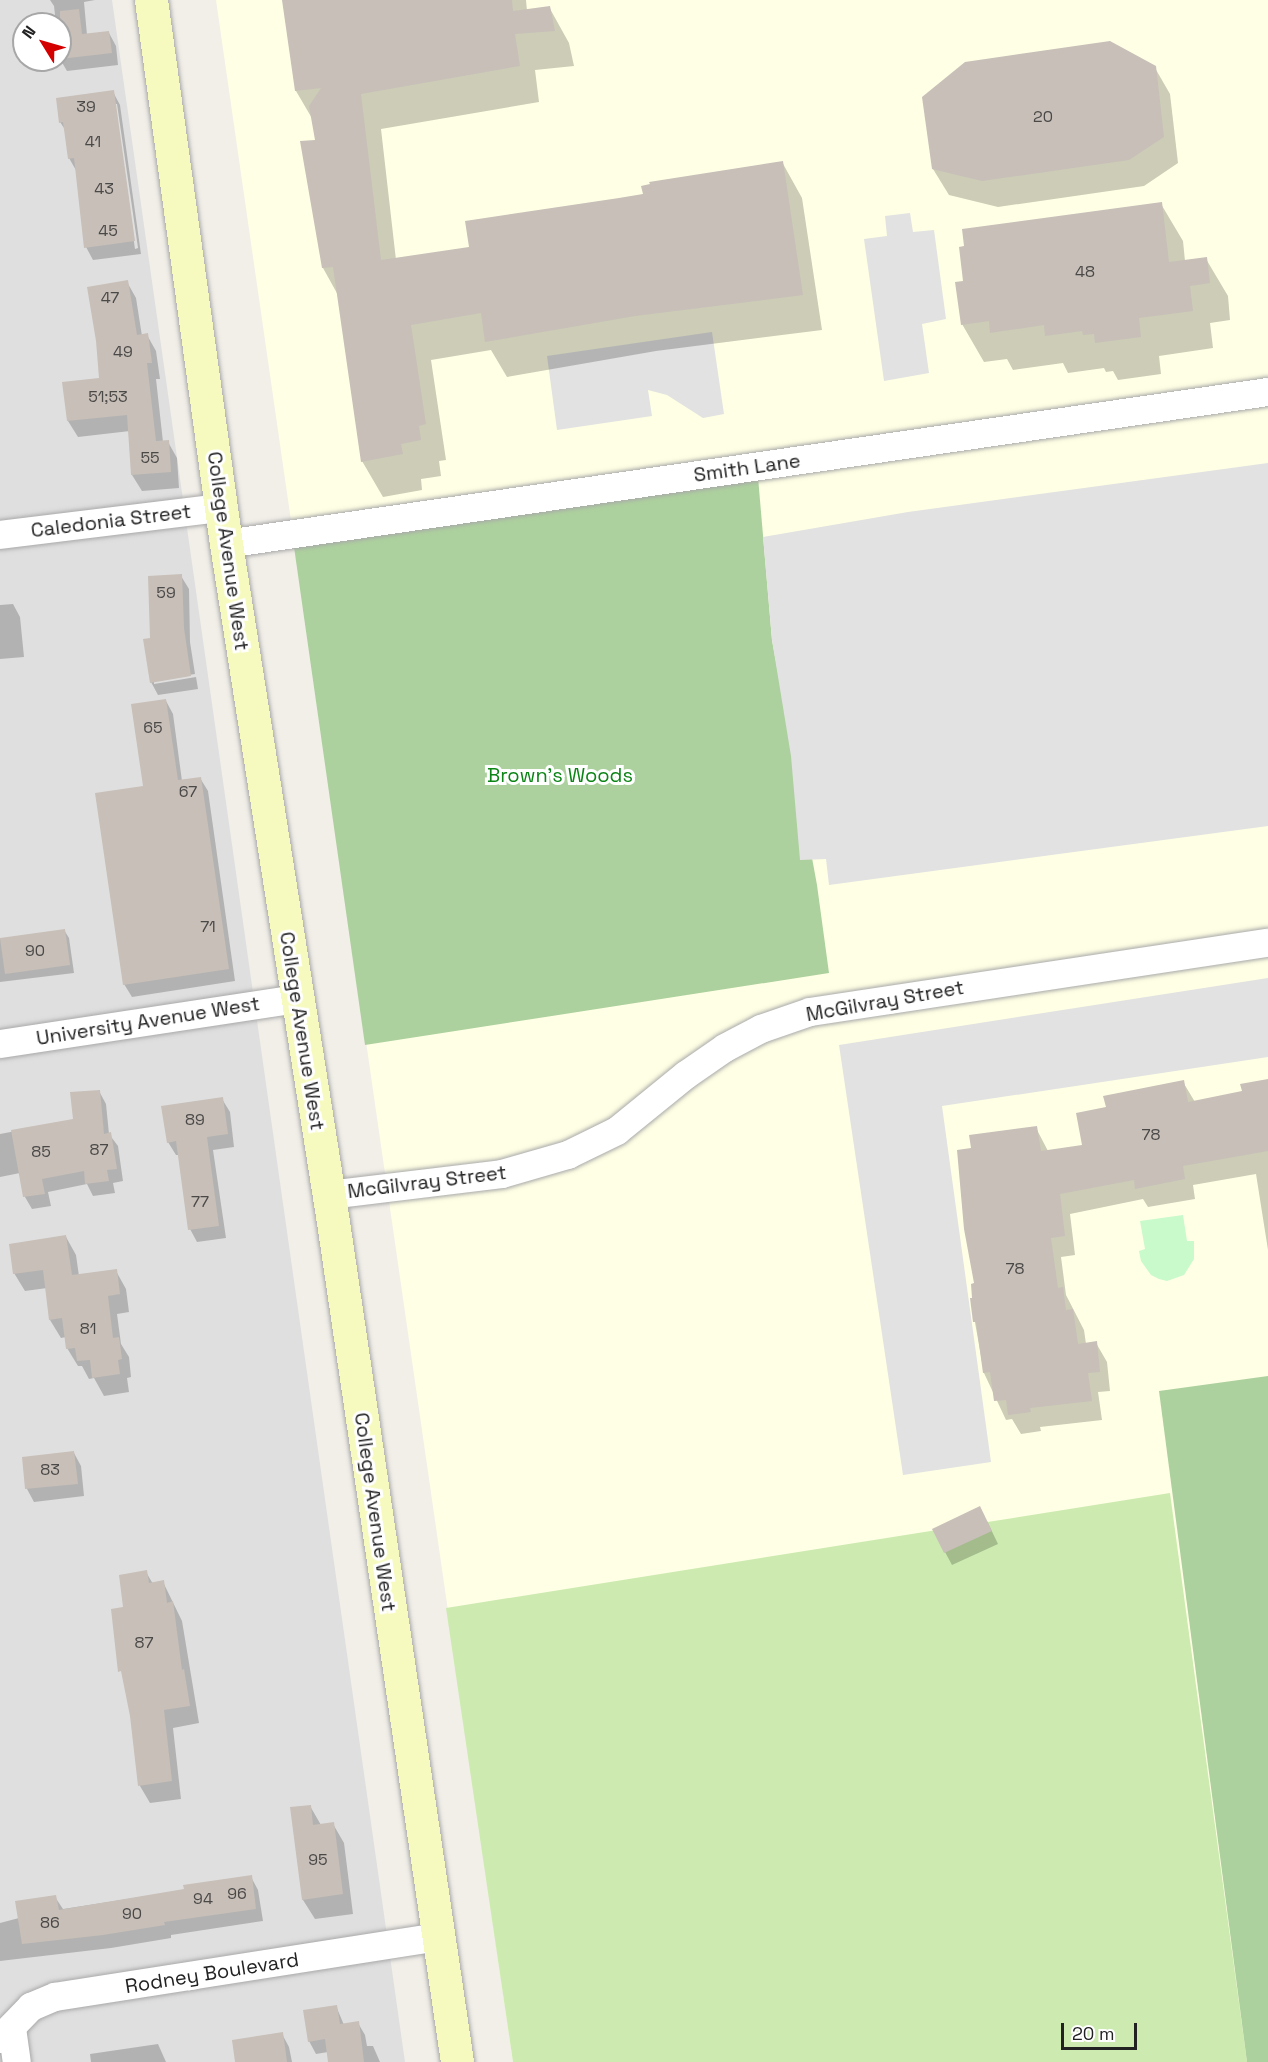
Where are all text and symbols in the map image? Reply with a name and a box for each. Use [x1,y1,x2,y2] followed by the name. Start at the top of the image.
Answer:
[12,12,72,72] north arrow
[17,21,40,43] text: N
[76,97,96,117] house number: 39
[1033,107,1053,127] house number: 20
[85,132,101,152] house number: 41
[94,179,114,199] house number: 43
[98,221,118,241] house number: 45
[1075,262,1095,282] house number: 48
[101,288,119,308] house number: 47
[113,342,133,362] house number: 49
[88,387,128,407] house number: 51;53
[140,448,160,468] house number: 55
[692,449,802,487] street label: Smith Lane
[202,450,254,652] street label: College Avenue West
[30,499,192,543] street label: Caledonia Street
[156,583,176,603] house number: 59
[143,718,163,738] house number: 65
[487,763,633,787] park label: Brown's Woods
[179,782,197,802] house number: 67
[200,917,216,937] house number: 71
[274,930,330,1132] street label: College Avenue West
[25,941,45,961] house number: 90
[804,975,966,1027] street label: McGilvray Street
[34,991,262,1051] street label: University Avenue West
[185,1110,205,1130] house number: 89
[1142,1125,1160,1145] house number: 78
[90,1140,108,1160] house number: 87
[31,1142,51,1162] house number: 85
[346,1160,508,1204] street label: McGilvray Street
[191,1192,209,1212] house number: 77
[1006,1259,1024,1279] house number: 78
[80,1319,96,1339] house number: 81
[349,1411,401,1613] street label: College Avenue West
[40,1460,60,1480] house number: 83
[135,1633,153,1653] house number: 87
[308,1850,328,1870] house number: 95
[227,1884,247,1904] house number: 96
[193,1889,213,1909] house number: 94
[122,1904,142,1924] house number: 90
[40,1913,60,1933] house number: 86
[123,1947,301,1999] street label: Rodney Boulevard
[1064,2011,1140,2049] scale bar
[1072,2022,1115,2045] text: 20 m

